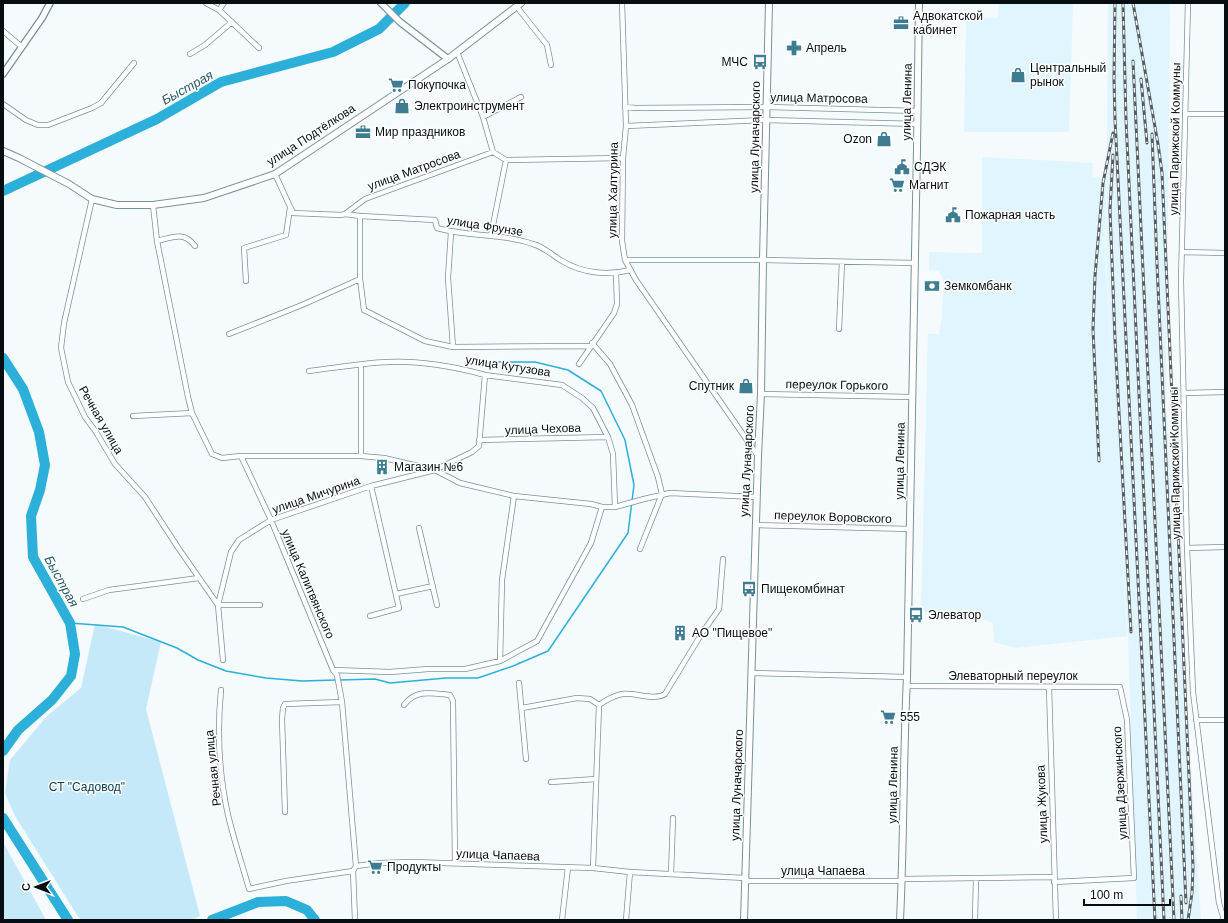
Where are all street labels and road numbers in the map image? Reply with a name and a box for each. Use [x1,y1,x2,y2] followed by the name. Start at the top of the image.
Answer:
[899,63,915,141] street label: улица Ленина
[1167,63,1183,215] street label: улица Парижской Коммуны
[747,81,763,193] street label: улица Луначарского
[770,90,868,106] street label: улица Матросова
[264,101,358,169] street label: улица Подтёлкова
[605,141,621,238] street label: улица Халтурина
[366,147,462,193] street label: улица Матросова
[446,213,524,239] street label: улица Фрунзе
[464,352,552,380] street label: улица Кутузова
[786,377,889,393] street label: переулок Горького
[76,384,126,457] street label: Речная улица
[1167,387,1183,539] street label: улица Парижской Коммуны
[737,404,757,517] street label: улица Луначарского
[505,421,582,437] street label: улица Чехова
[892,422,908,500] street label: улица Ленина
[270,473,362,517] street label: улица Мичурина
[774,508,892,526] street label: переулок Воровского
[279,527,338,641] street label: улица Калитвянского
[948,669,1079,683] street label: Элеваторный переулок
[1110,726,1130,840] street label: улица Дзержинского
[202,729,224,807] street label: Речная улица
[728,729,746,841] street label: улица Луначарского
[885,746,901,824] street label: улица Ленина
[1034,764,1050,843] street label: улица Жукова
[456,847,540,863] street label: улица Чапаева
[781,864,865,878] street label: улица Чапаева

